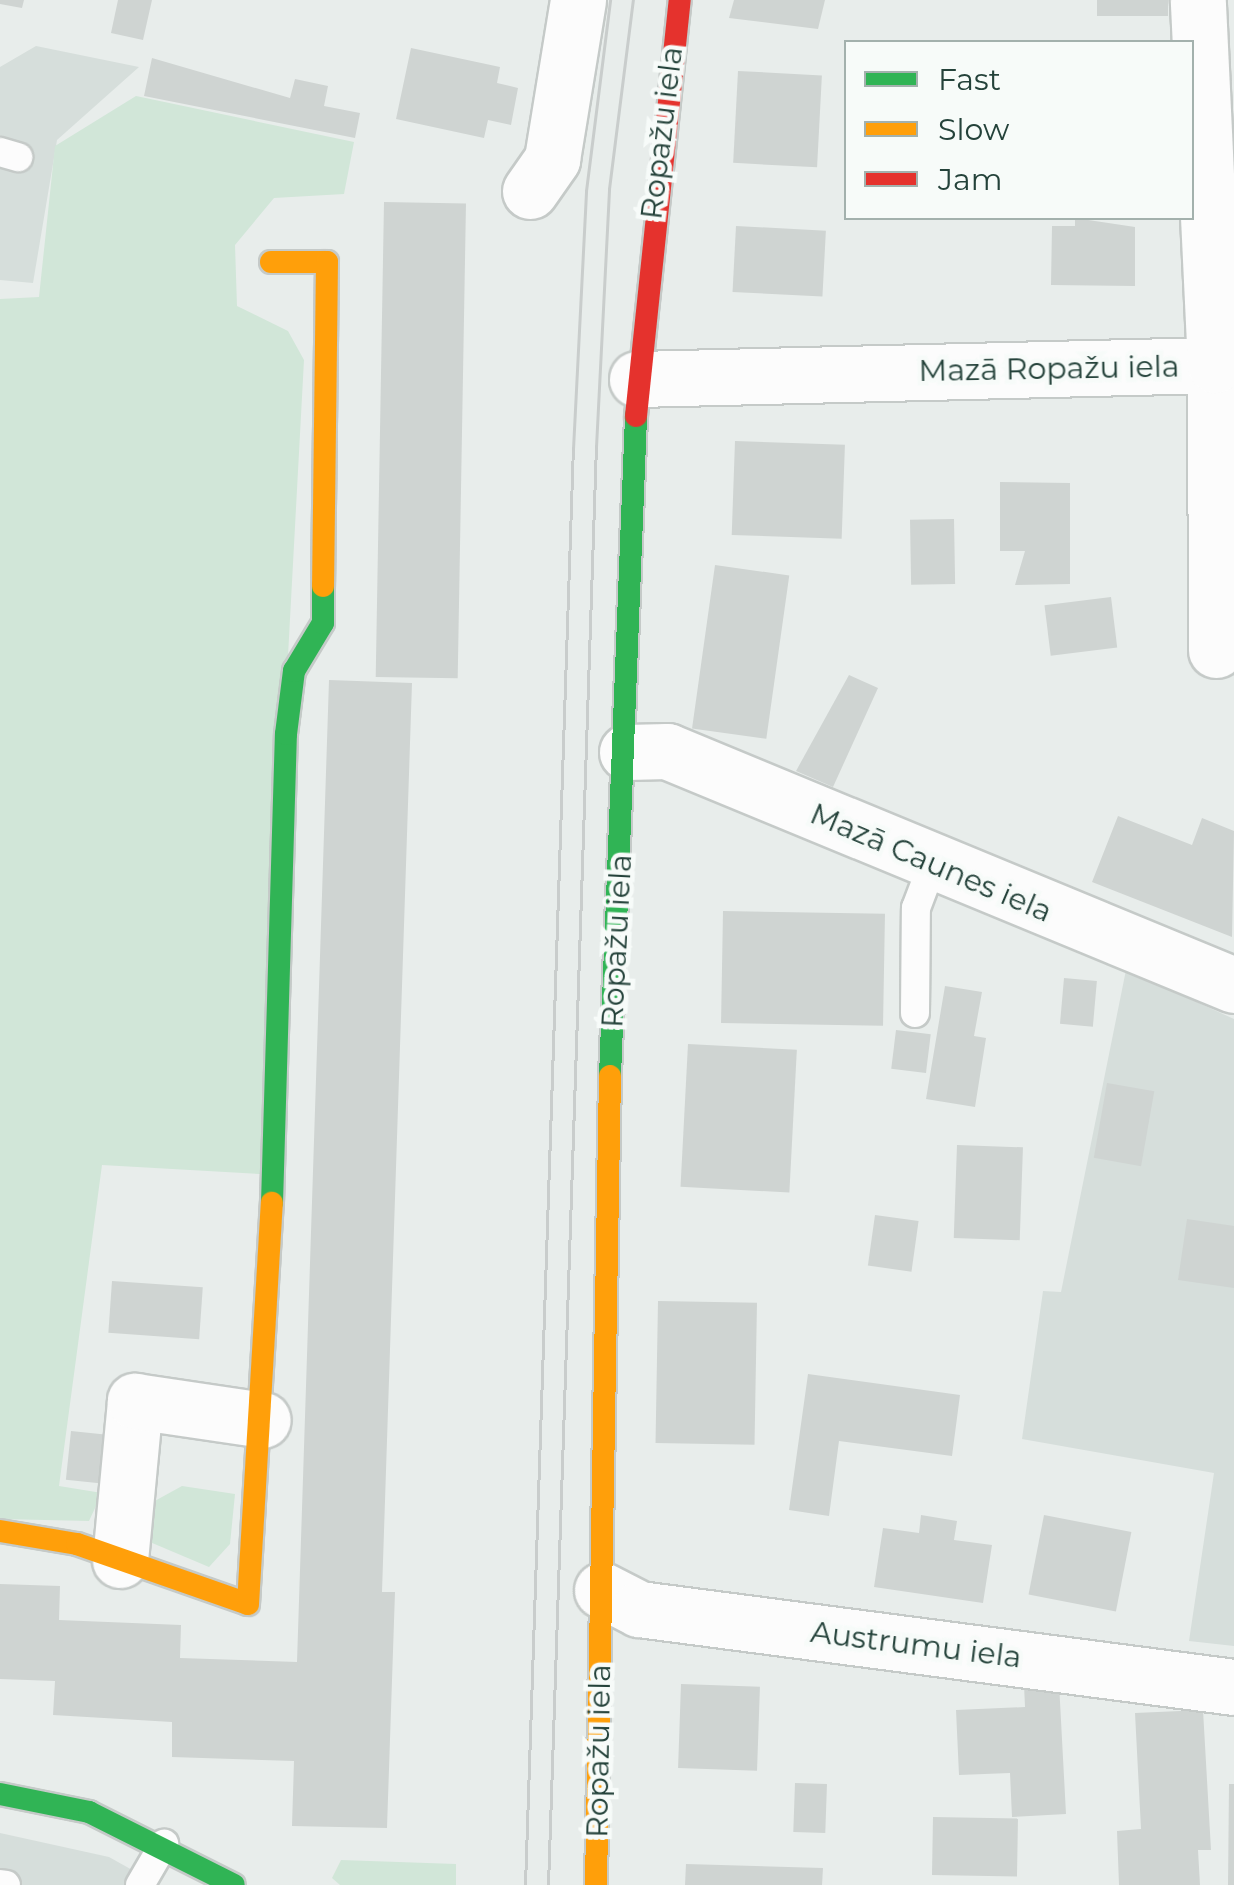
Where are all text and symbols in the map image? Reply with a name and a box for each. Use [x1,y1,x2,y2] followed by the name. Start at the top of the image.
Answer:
[844,40,1194,220] legend
[634,45,690,221] street label: Ropažu iela
[938,61,1001,98] text: Fast
[938,111,1009,148] text: Slow
[938,161,1003,198] text: Jam
[918,349,1180,389] street label: Mazā Ropažu iela
[805,796,1057,930] street label: Mazā Caunes iela
[594,853,640,1029] street label: Ropažu iela
[809,1614,1023,1676] street label: Austrumu iela
[579,1664,619,1838] street label: Ropažu iela

